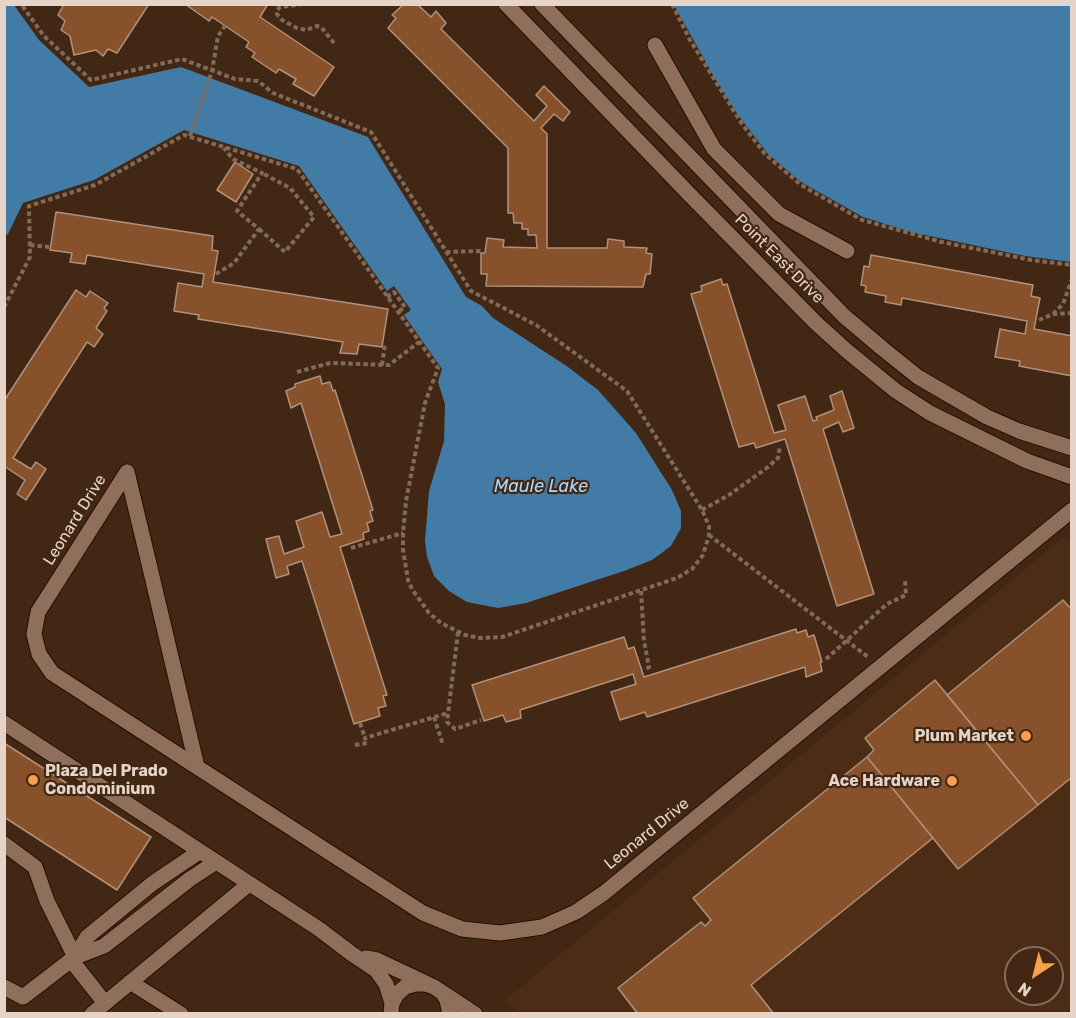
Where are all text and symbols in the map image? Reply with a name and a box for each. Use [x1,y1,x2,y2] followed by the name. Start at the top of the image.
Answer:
[730,210,828,308] street label: Point East Drive
[39,471,111,569] street label: Leonard Drive
[494,476,588,498] water label: Maule Lake
[914,726,1014,746] place label: Plum Market
[1019,729,1033,743] marker: Plum Market
[45,761,168,799] place label: Plaza Del Prado Condominium
[828,771,940,791] place label: Ace Hardware
[26,773,40,787] marker: Plaza Del Prado Condominium
[945,774,959,788] marker: Ace Hardware
[601,794,693,874] street label: Leonard Drive
[1004,946,1064,1006] north arrow
[1014,978,1035,1001] text: N

